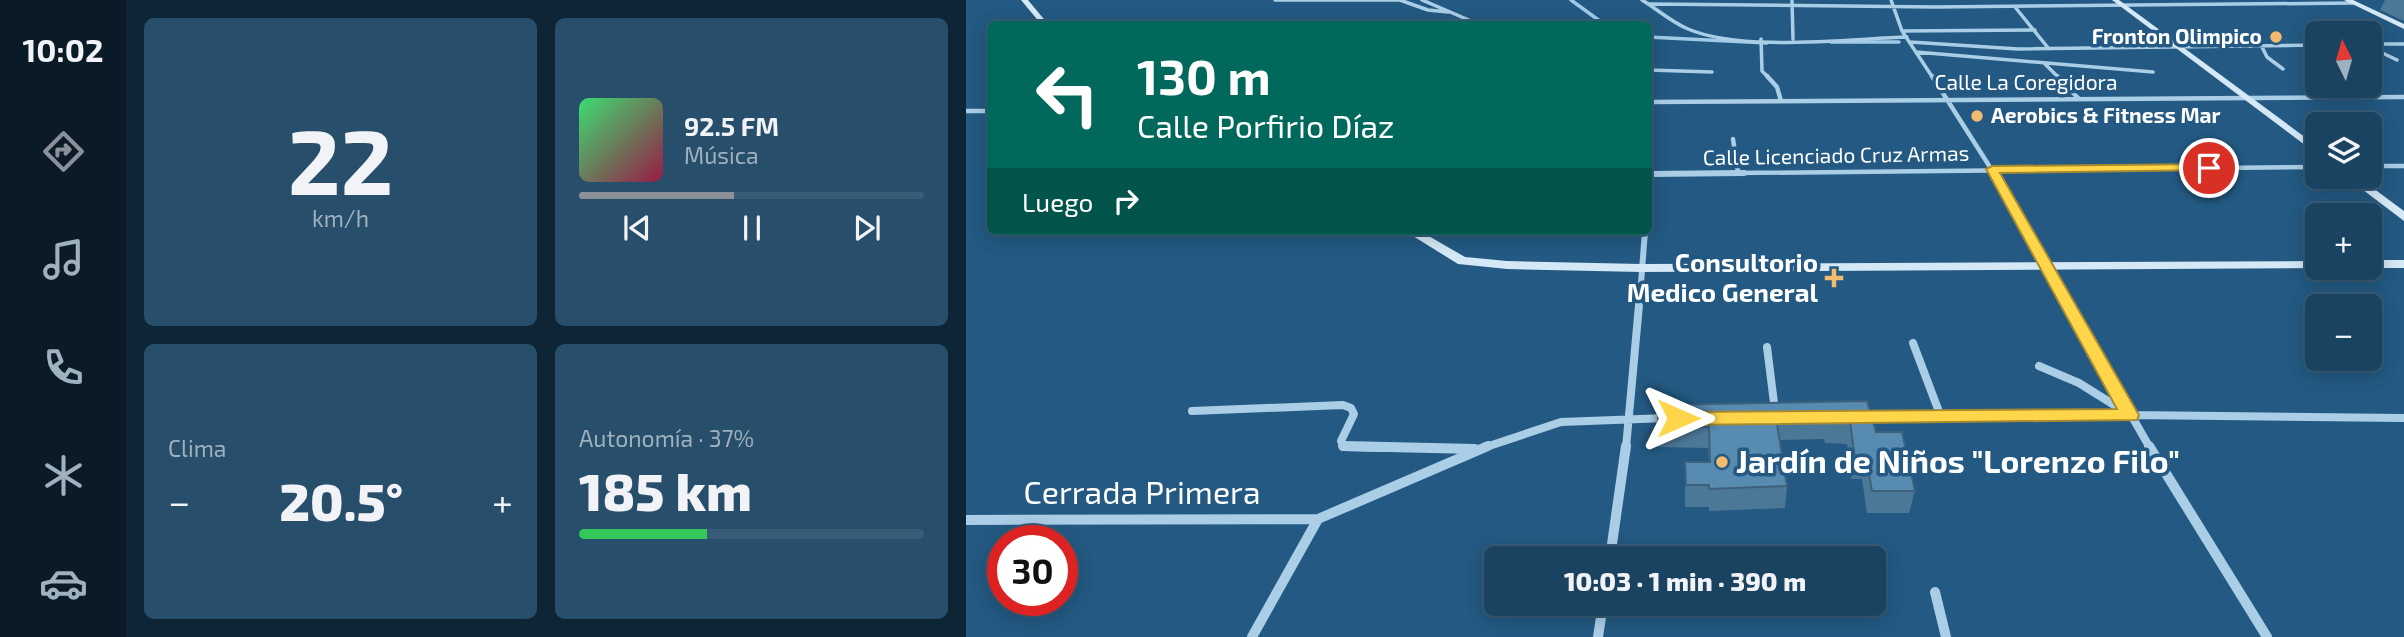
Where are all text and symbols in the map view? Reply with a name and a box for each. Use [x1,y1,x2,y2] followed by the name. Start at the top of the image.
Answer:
[2305,21,2382,98] north arrow
[2305,21,2382,371] map controls
[2092,23,2262,48] place label: Fronton Olimpico
[2268,29,2284,45] marker: Fronton Olimpico
[22,30,104,68] text: 10:02
[1137,46,1271,105] text: 130 m
[1022,49,1113,140] icon: left
[1934,69,2118,94] street label: Calle La Coregidora
[1991,102,2221,127] place label: Aerobics & Fitness Mar
[288,104,393,213] text: 22
[1137,106,1394,144] text: Calle Porfirio Díaz
[1969,108,1985,124] marker: Aerobics & Fitness Mar
[684,110,779,141] text: 92.5 FM
[2305,112,2382,189] button: layers
[39,127,88,176] icon: directions
[2179,138,2239,198] pin
[1703,140,1969,169] street label: Calle Licenciado Cruz Armas
[684,141,759,169] text: Música
[2190,149,2228,187] icon: arrive
[1107,182,1145,220] icon: right
[1022,186,1093,217] text: Luego
[2305,203,2382,280] button: +
[312,204,369,232] text: km/h
[618,209,656,247] icon: previous
[733,209,771,247] icon: pause
[848,209,886,247] icon: next
[39,235,88,284] icon: music
[1627,246,1818,307] place label: Consultorio Medico General
[1824,268,1844,288] marker: Consultorio Medico General
[2305,294,2382,371] button: −
[39,343,88,392] icon: phone
[1641,381,1715,455] position arrow
[579,424,754,452] text: Autonomía · 37%
[168,434,226,462] text: Clima
[1736,441,2180,479] place label: Jardín de Niños "Lorenzo Filo"
[39,451,88,500] icon: climate
[1714,454,1730,470] marker: Jardín de Niños "Lorenzo Filo"
[579,459,752,521] text: 185 km
[279,469,403,531] text: 20.5°
[1024,472,1260,510] street label: Cerrada Primera
[168,478,190,524] text: −
[492,478,513,524] text: +
[987,525,1078,616] speed limit sign: 30
[39,559,88,608] icon: car
[1564,565,1806,596] text: 10:03 · 1 min · 390 m

